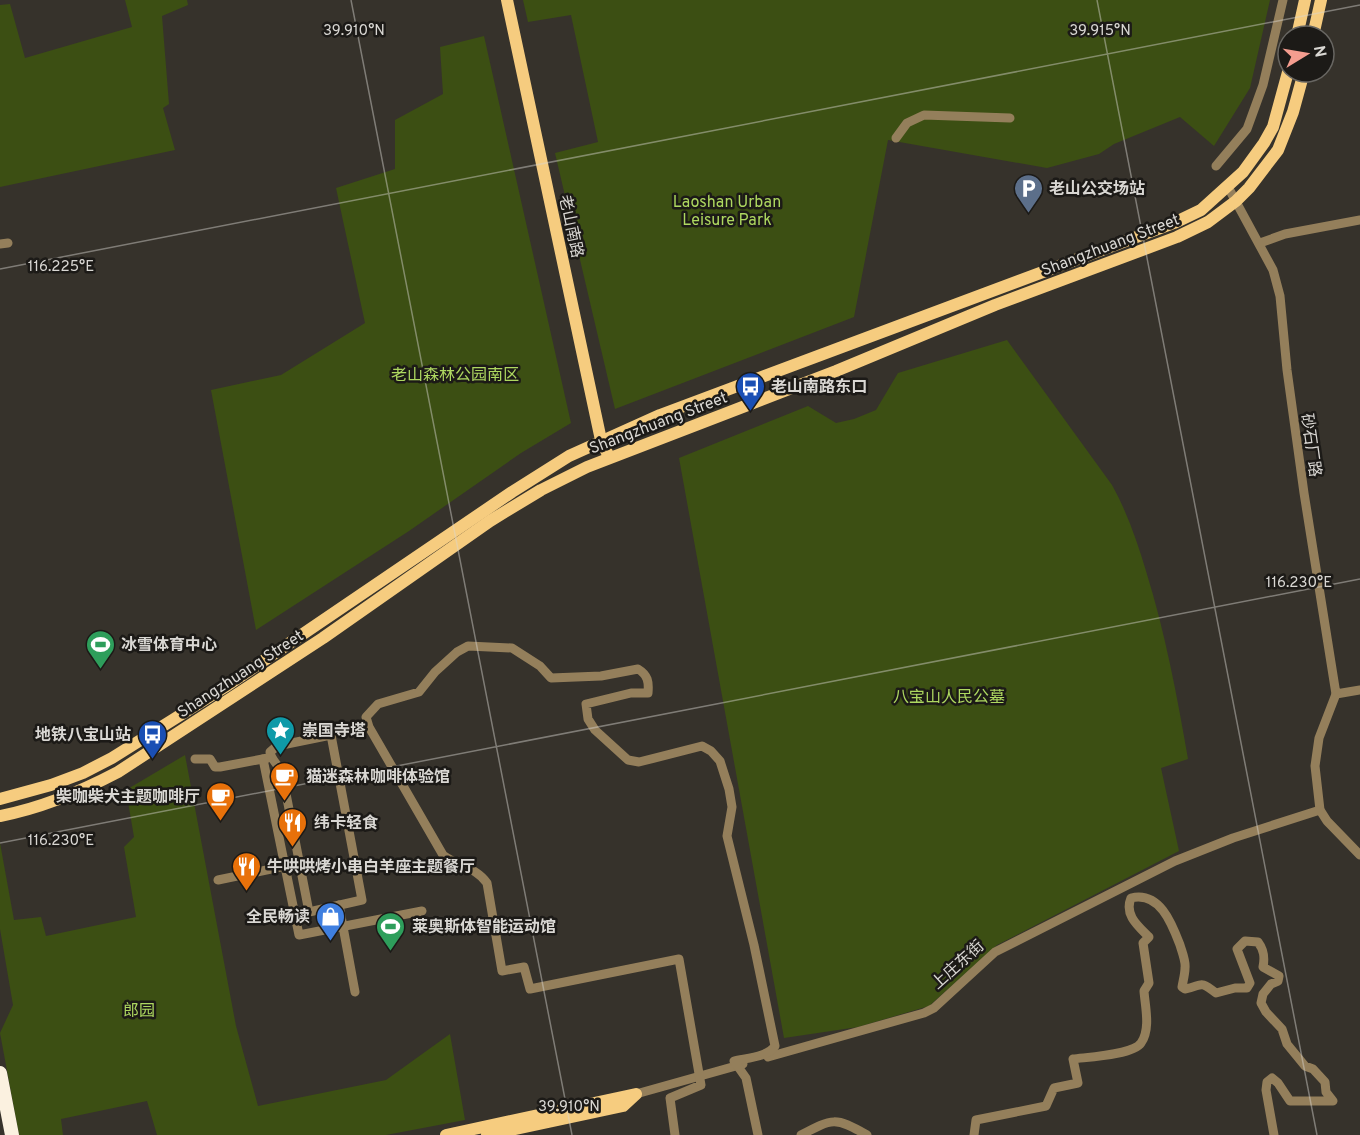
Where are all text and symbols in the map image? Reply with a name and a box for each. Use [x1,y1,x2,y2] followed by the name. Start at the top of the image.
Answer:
[323,22,385,41] text: 39.910°N
[1069,22,1131,41] text: 39.915°N
[1276,24,1336,84] north arrow
[1308,44,1330,59] text: N
[1012,172,1044,214] parking icon: 老山公交场站
[1049,179,1145,200] place label: 老山公交场站
[554,193,586,260] street label: 老山南路
[673,193,781,231] park label: Laoshan Urban Leisure Park
[1039,210,1183,281] street label: Shangzhuang Street
[28,258,94,277] text: 116.225°E
[391,366,519,386] park label: 老山森林公园南区
[734,370,766,412] bus stop icon: 老山南路东口
[771,378,867,398] place label: 老山南路东口
[587,388,731,459] street label: Shangzhuang Street
[1296,412,1324,478] street label: 砂石厂路
[1266,574,1332,593] text: 116.230°E
[174,626,308,723] street label: Shangzhuang Street
[84,628,116,670] sports icon: 冰雪体育中心
[121,636,217,656] place label: 冰雪体育中心
[893,688,1005,708] park label: 八宝山人民公墓
[265,714,297,756] place icon: 崇国寺塔
[136,718,168,760] bus stop icon: 地铁八宝山站
[302,722,366,742] place label: 崇国寺塔
[35,726,131,746] place label: 地铁八宝山站
[269,760,301,802] cafe icon: 猫迷森林咖啡体验馆
[306,768,450,788] place label: 猫迷森林咖啡体验馆
[205,780,237,822] cafe icon: 柴咖·柴犬主题咖啡厅
[56,788,200,808] place label: 柴咖·柴犬主题咖啡厅
[277,806,309,848] restaurant icon: 纬卡轻食
[314,813,379,834] place label: 纬卡轻食
[28,832,94,851] text: 116.230°E
[230,850,262,892] restaurant icon: 牛哄哄烤小串白羊座主题餐厅
[267,857,475,878] place label: 牛哄哄烤小串白羊座主题餐厅
[315,900,347,942] shop icon: 全民畅读
[246,908,310,928] place label: 全民畅读
[375,910,407,952] sports icon: 莱奥斯体智能运动馆
[412,917,556,938] place label: 莱奥斯体智能运动馆
[928,937,989,994] street label: 上庄东街
[123,1001,155,1022] park label: 郎园
[538,1098,600,1117] text: 39.910°N

